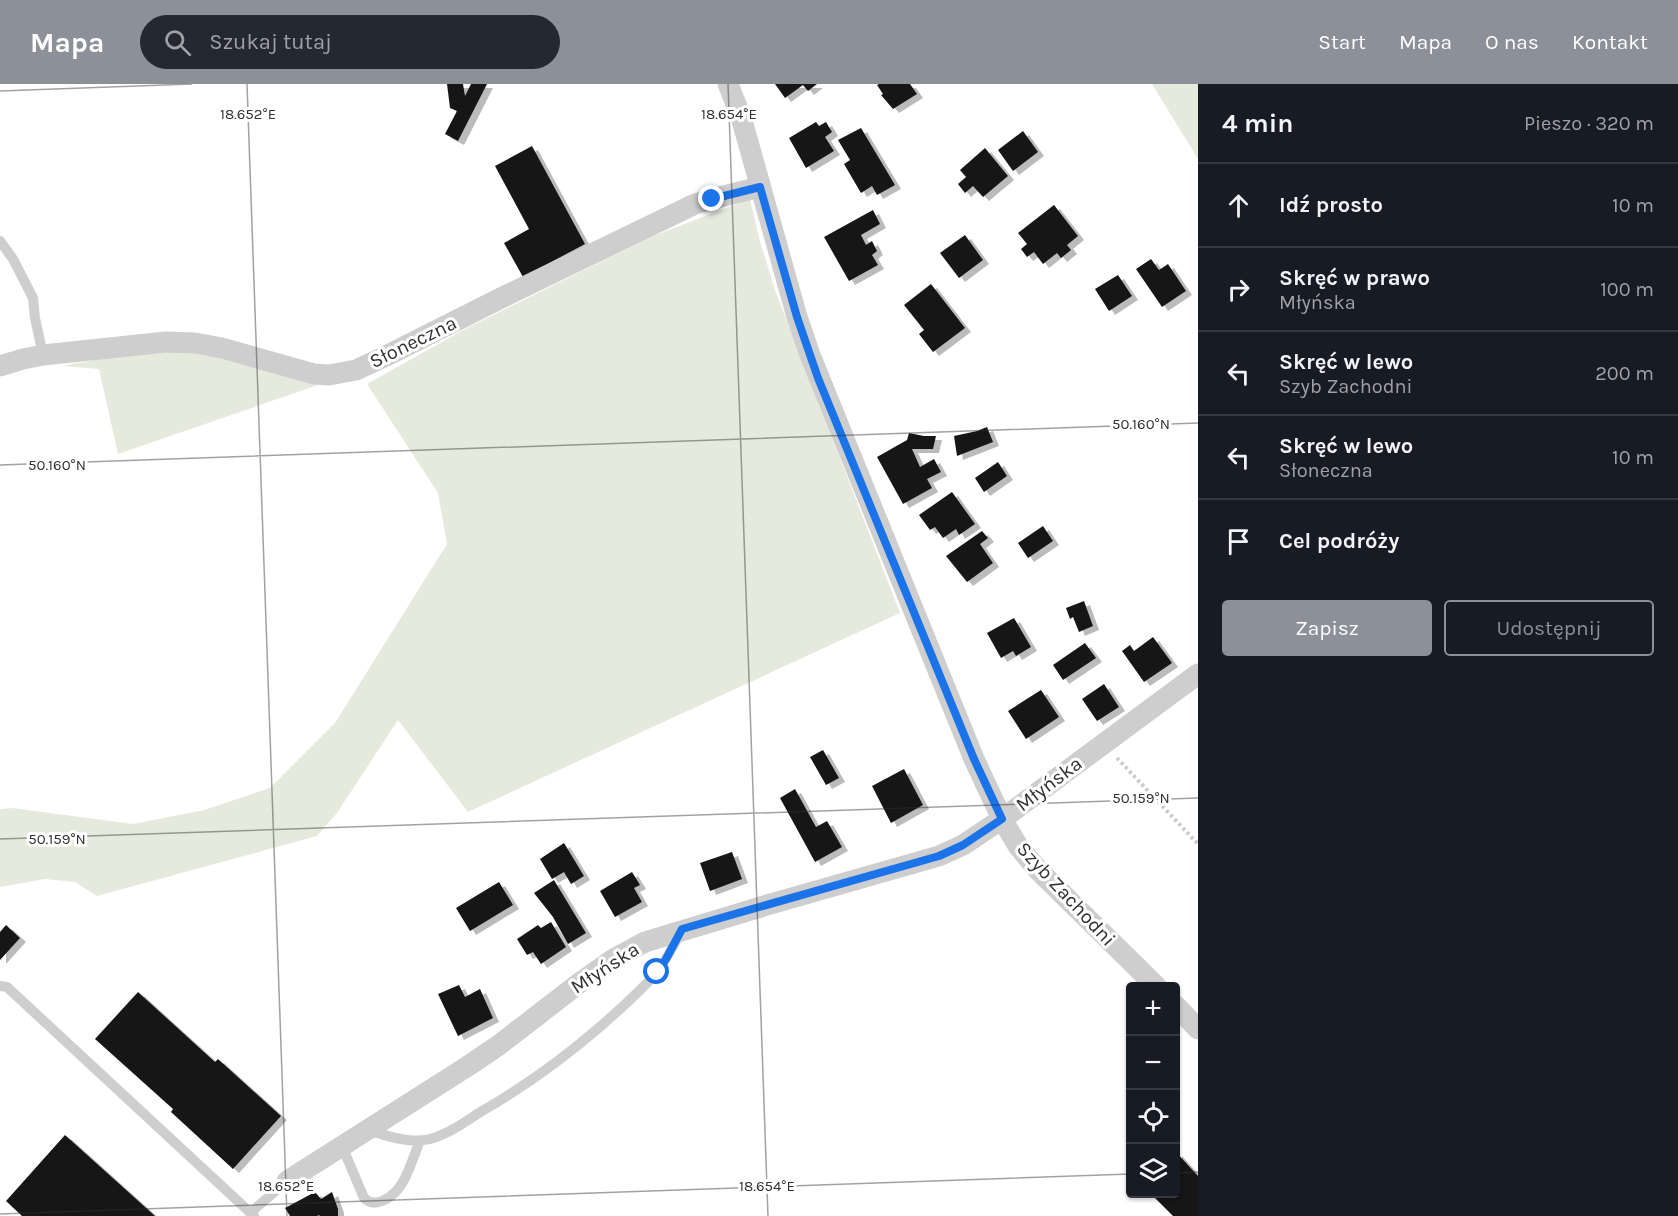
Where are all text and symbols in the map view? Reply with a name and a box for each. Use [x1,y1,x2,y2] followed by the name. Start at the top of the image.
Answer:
[140,15,560,69] search box
[30,26,104,59] text: Mapa
[161,26,194,59] icon: search
[209,29,332,55] text: Szukaj tutaj
[1318,30,1366,54] text: Start
[1399,30,1452,54] text: Mapa
[1485,30,1539,54] text: O nas
[1572,30,1648,54] text: Kontakt
[220,105,276,123] text: 18.652°E
[701,105,757,123] text: 18.654°E
[1222,108,1293,139] text: 4 min
[1524,112,1654,135] text: Pieszo · 320 m
[698,185,724,211] route end
[1222,189,1255,222] icon: ahead
[1279,192,1383,218] text: Idź prosto
[1612,194,1654,217] text: 10 m
[1279,265,1430,291] text: Skręć w prawo
[1222,273,1255,306] icon: right
[1600,278,1654,301] text: 100 m
[1279,291,1356,314] text: Młyńska
[366,311,460,373] street label: Słoneczna
[1279,349,1413,375] text: Skręć w lewo
[1222,357,1255,390] icon: left
[1595,362,1654,385] text: 200 m
[1279,375,1413,398] text: Szyb Zachodni
[1112,415,1170,433] text: 50.160°N
[1279,433,1413,459] text: Skręć w lewo
[1222,441,1255,474] icon: left
[1612,446,1654,469] text: 10 m
[28,456,86,474] text: 50.160°N
[1279,459,1373,482] text: Słoneczna
[1222,525,1255,558] icon: arrive
[1279,528,1399,554] text: Cel podróży
[1222,600,1432,656] button: Zapisz
[1444,600,1654,656] button: Udostępnij
[1011,752,1087,816] street label: Młyńska
[1112,789,1170,807] text: 50.159°N
[28,830,86,848] text: 50.159°N
[1012,837,1120,951] street label: Szyb Zachodni
[567,937,643,999] street label: Młyńska
[643,958,669,984] route start
[1126,982,1180,1198] map controls
[1126,982,1180,1036] button: +
[1126,1036,1180,1090] button: −
[1126,1090,1180,1144] button: locate
[1126,1144,1180,1198] button: layers
[258,1177,314,1195] text: 18.652°E
[739,1177,795,1195] text: 18.654°E

